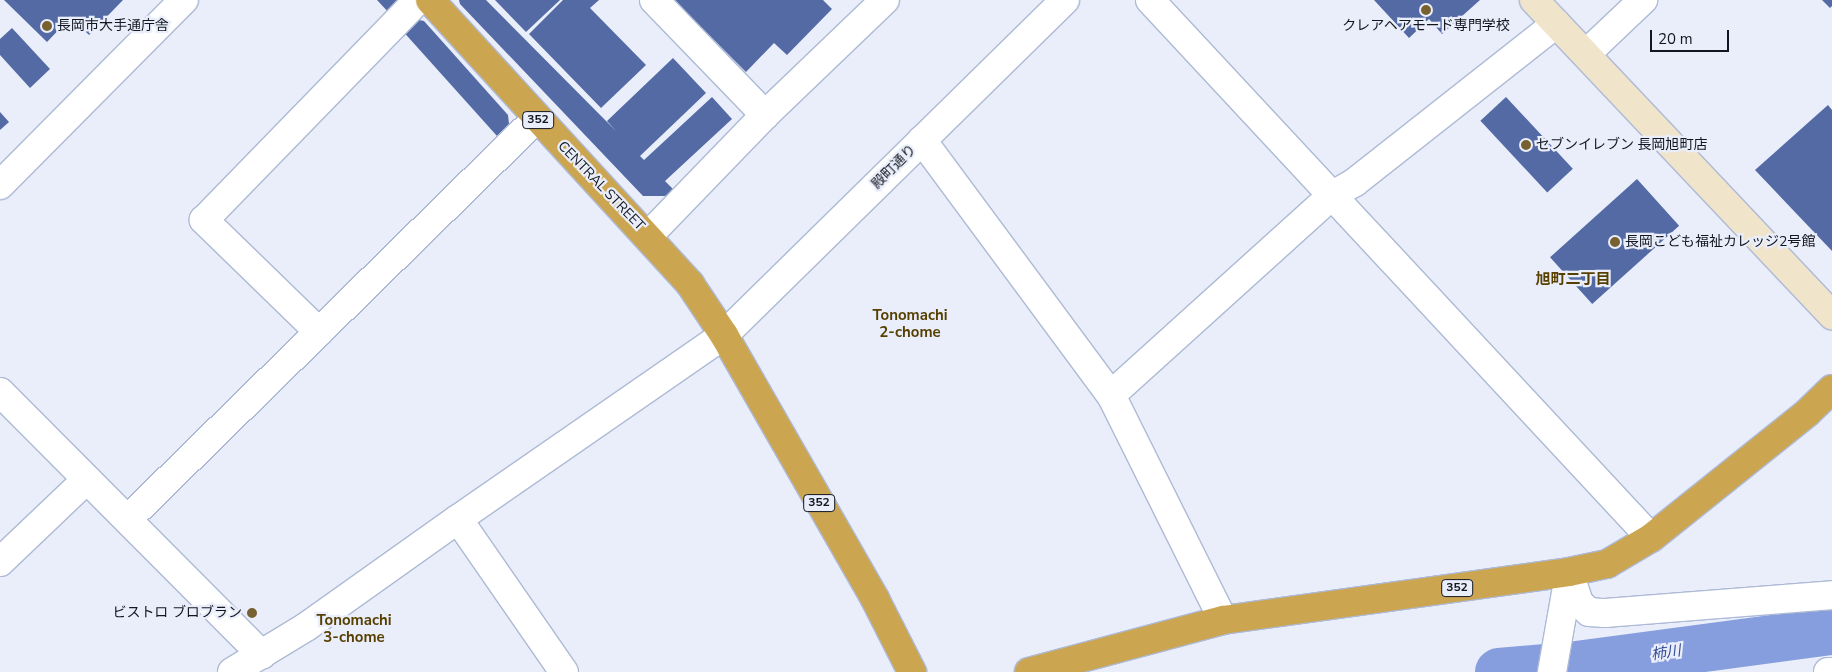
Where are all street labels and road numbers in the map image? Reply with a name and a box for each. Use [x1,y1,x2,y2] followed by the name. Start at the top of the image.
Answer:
[522,110,554,130] road number: 352
[554,138,648,234] street label: CENTRAL STREET
[868,141,920,193] street label: 殿町通り
[803,493,835,512] road number: 352
[1441,578,1473,598] road number: 352

